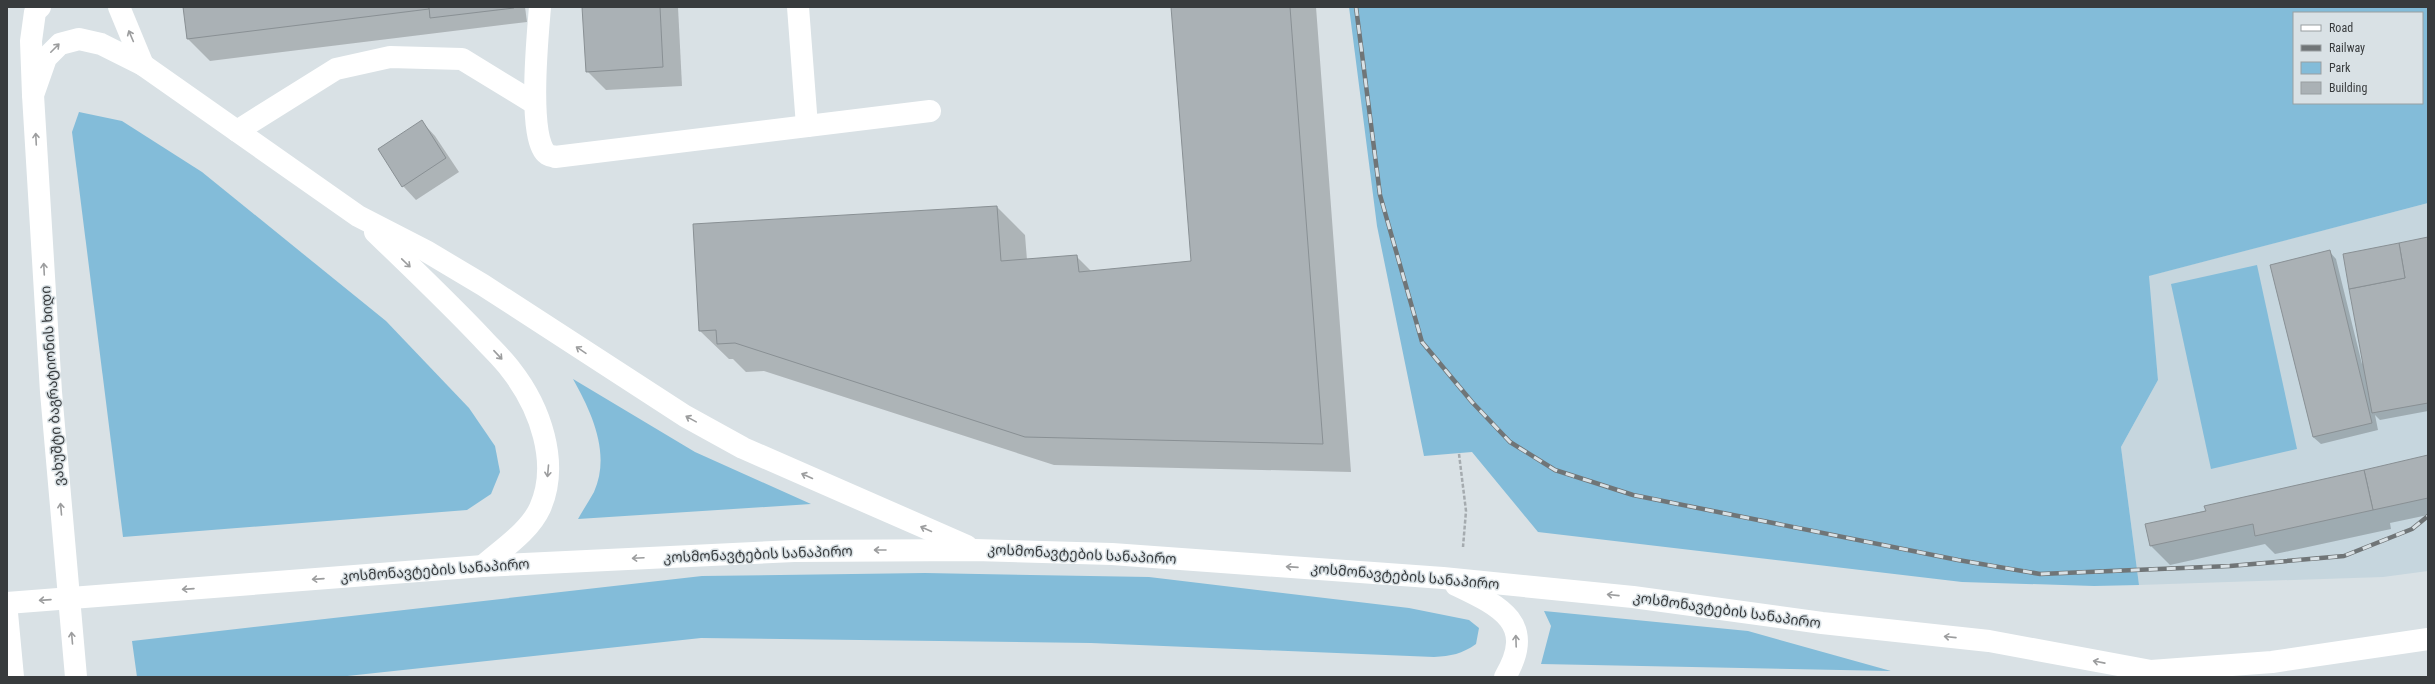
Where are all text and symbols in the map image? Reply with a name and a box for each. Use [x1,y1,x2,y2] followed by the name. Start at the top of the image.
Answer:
[2293,12,2423,104] legend
[2329,21,2353,35] text: Road
[126,30,134,42] one-way arrow
[2329,41,2365,55] text: Railway
[51,43,60,53] one-way arrow
[2329,61,2351,75] text: Park
[2329,81,2367,95] text: Building
[33,133,40,146] one-way arrow
[401,258,411,268] one-way arrow
[40,263,47,276] one-way arrow
[37,285,68,487] street label: ვახუშტი ბაგრატიონის ხიდი
[575,346,586,354] one-way arrow
[493,350,502,360] one-way arrow
[685,415,697,423] one-way arrow
[545,464,552,477] one-way arrow
[802,472,814,480] one-way arrow
[58,503,65,516] one-way arrow
[921,524,933,532] one-way arrow
[987,541,1177,568] street label: კოსმონავტების სანაპირო
[663,543,853,566] street label: კოსმონავტების სანაპირო
[874,546,887,554] one-way arrow
[340,555,530,586] street label: კოსმონავტების სანაპირო
[632,555,645,562] one-way arrow
[1310,560,1500,593] street label: კოსმონავტების სანაპირო
[1286,564,1299,571] one-way arrow
[312,575,325,582] one-way arrow
[182,585,195,592] one-way arrow
[1632,589,1822,632] street label: კოსმონავტების სანაპირო
[1607,591,1620,599] one-way arrow
[39,596,52,604] one-way arrow
[69,632,76,645] one-way arrow
[1944,633,1957,641] one-way arrow
[1512,635,1519,648] one-way arrow
[2093,657,2106,665] one-way arrow

